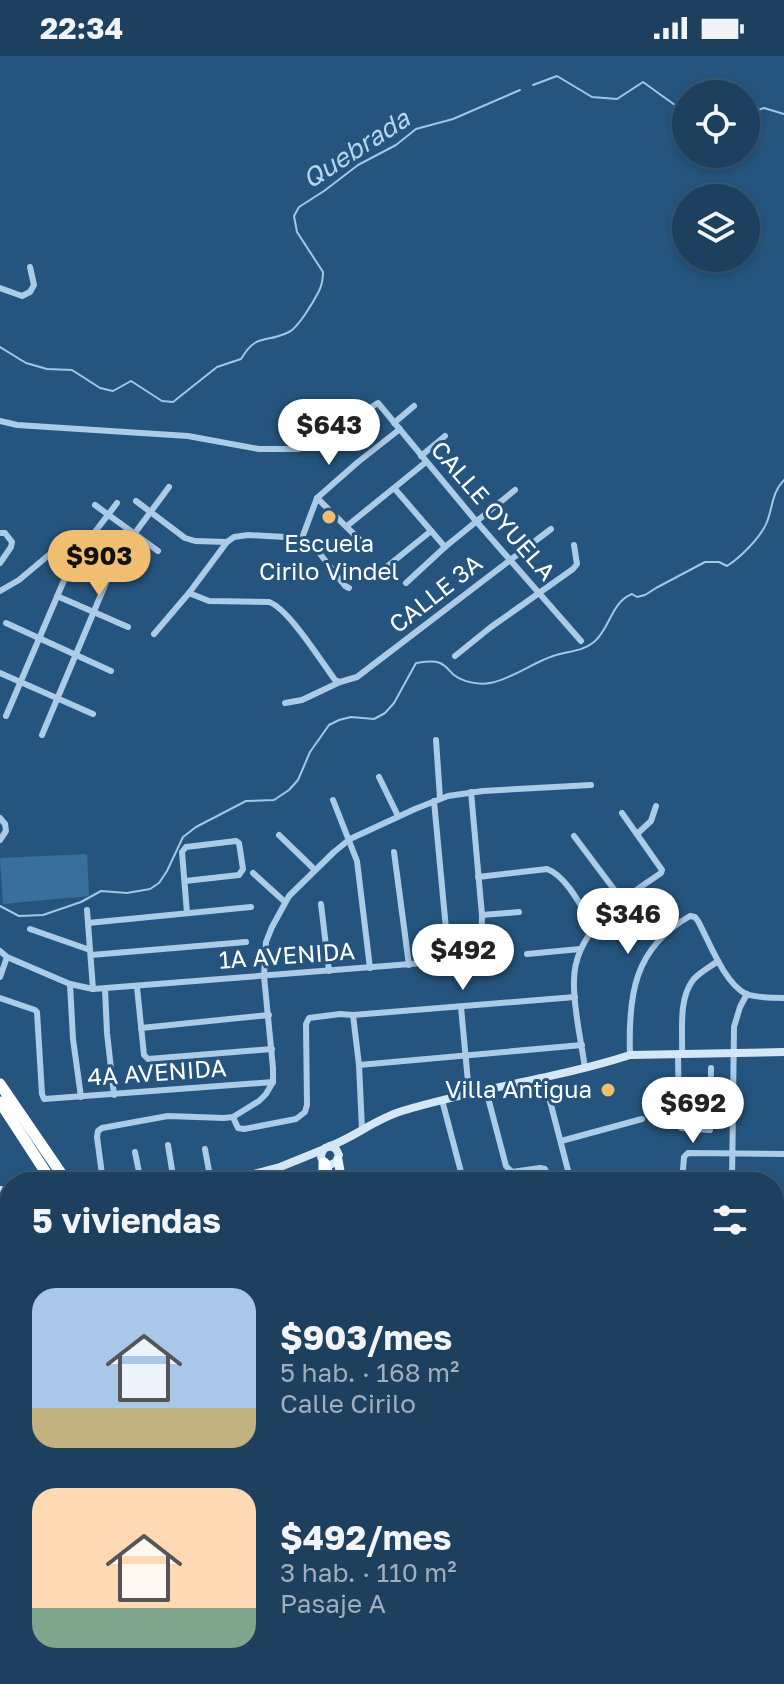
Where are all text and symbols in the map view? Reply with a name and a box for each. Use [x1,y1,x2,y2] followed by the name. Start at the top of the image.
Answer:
[40,10,123,46] text: 22:34
[672,80,760,272] map controls
[672,80,760,168] button: locate
[296,102,416,195] water label: Quebrada
[672,184,760,272] button: layers
[282,399,376,467] pin: $643
[296,409,362,440] text: $643
[426,434,562,586] street label: CALLE OYUELA
[320,508,338,526] marker: Escuela Cirilo Vindel
[259,528,399,585] place label: Escuela Cirilo Vindel
[52,530,146,598] pin: $903
[66,540,132,571] text: $903
[383,548,487,638] street label: CALLE 3A
[581,888,675,956] pin: $346
[595,898,661,929] text: $346
[416,924,510,992] pin: $492
[430,934,496,965] text: $492
[218,935,356,974] street label: 1A AVENIDA
[86,1052,228,1091] street label: 4A AVENIDA
[445,1074,592,1103] place label: Villa Antigua
[646,1077,740,1145] pin: $692
[599,1081,617,1099] marker: Villa Antigua
[660,1087,726,1118] text: $692
[708,1198,752,1242] icon: filters
[32,1200,221,1240] text: 5 viviendas
[280,1317,452,1357] text: $903/mes
[96,1320,192,1416] icon: home
[280,1357,459,1388] text: 5 hab. · 168 m²
[280,1388,416,1419] text: Calle Cirilo
[280,1517,452,1557] text: $492/mes
[96,1520,192,1616] icon: home
[280,1557,457,1588] text: 3 hab. · 110 m²
[280,1588,386,1619] text: Pasaje A

